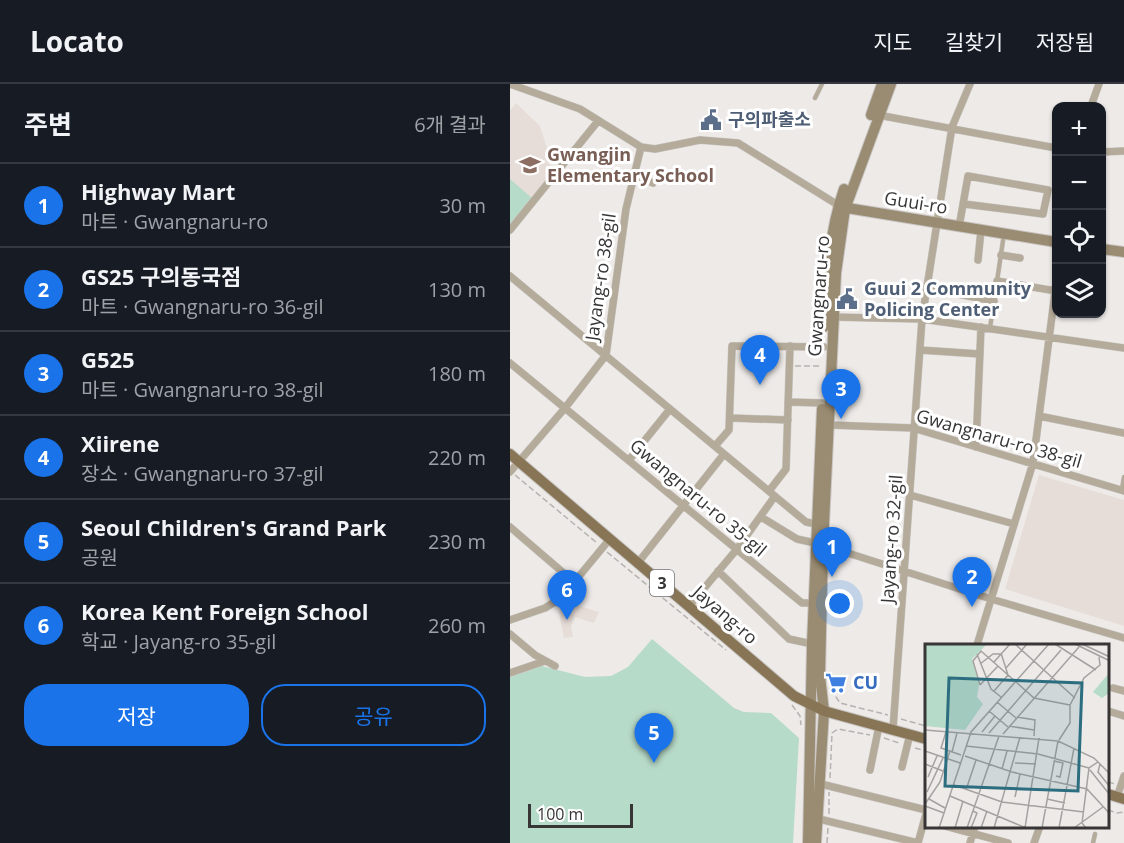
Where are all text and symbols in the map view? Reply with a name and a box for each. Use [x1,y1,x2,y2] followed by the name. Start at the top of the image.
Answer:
[30,22,124,60] text: Locato
[873,28,912,56] text: 지도
[945,28,1003,56] text: 길찾기
[1036,28,1094,56] text: 저장됨
[1052,102,1106,318] map controls
[1052,102,1106,156] button: +
[24,106,72,142] text: 주변
[728,107,811,131] place label: 구의파출소
[699,108,723,132] public building icon: 구의파출소
[414,111,486,138] text: 6개 결과
[547,142,714,187] place label: Gwangjin Elementary School
[518,153,542,177] school or university icon: Gwangjin Elementary School
[1052,156,1106,210] button: −
[81,176,235,206] text: Highway Mart
[883,185,949,219] street label: Guui-ro
[38,192,49,219] text: 1
[439,192,486,219] text: 30 m
[81,208,268,235] text: 마트 · Gwangnaru-ro
[1052,210,1106,264] button: locate
[579,212,621,344] street label: Jayang-ro 38-gil
[802,235,834,357] street label: Gwangnaru-ro
[81,261,241,291] text: GS25 구의동국점
[1052,264,1106,318] button: layers
[38,276,49,303] text: 2
[428,276,486,303] text: 130 m
[864,276,1032,321] place label: Guui 2 Community Policing Center
[835,287,859,311] public building icon: Guui 2 Community Policing Center
[81,293,324,320] text: 마트 · Gwangnaru-ro 36-gil
[740,336,780,385] pin: 4
[81,344,135,374] text: G525
[38,360,49,387] text: 3
[428,360,486,387] text: 180 m
[822,370,860,419] pin: 3
[81,376,324,403] text: 마트 · Gwangnaru-ro 38-gil
[914,403,1085,473] street label: Gwangnaru-ro 38-gil
[81,428,160,458] text: Xiirene
[625,433,772,561] street label: Gwangnaru-ro 35-gil
[38,444,49,471] text: 4
[428,444,486,471] text: 220 m
[81,460,324,487] text: 장소 · Gwangnaru-ro 37-gil
[874,474,907,606] street label: Jayang-ro 32-gil
[81,512,386,542] text: Seoul Children's Grand Park
[38,528,49,555] text: 5
[428,528,486,555] text: 230 m
[812,528,852,577] pin: 1
[81,544,118,571] text: 공원
[952,558,992,607] pin: 2
[548,570,586,620] pin: 6
[650,570,674,596] road number: 3
[687,578,763,649] street label: Jayang-ro
[825,589,854,618] your location
[81,596,368,626] text: Korea Kent Foreign School
[38,612,49,639] text: 6
[428,612,486,639] text: 260 m
[81,628,276,655] text: 학교 · Jayang-ro 35-gil
[925,644,1109,828] inset map
[853,670,878,694] place label: CU
[824,671,848,695] supermarket icon: CU
[24,684,249,746] button: 저장
[261,684,486,746] button: 공유
[634,714,674,763] pin: 5
[528,801,633,828] scale bar
[537,803,583,825] text: 100 m

